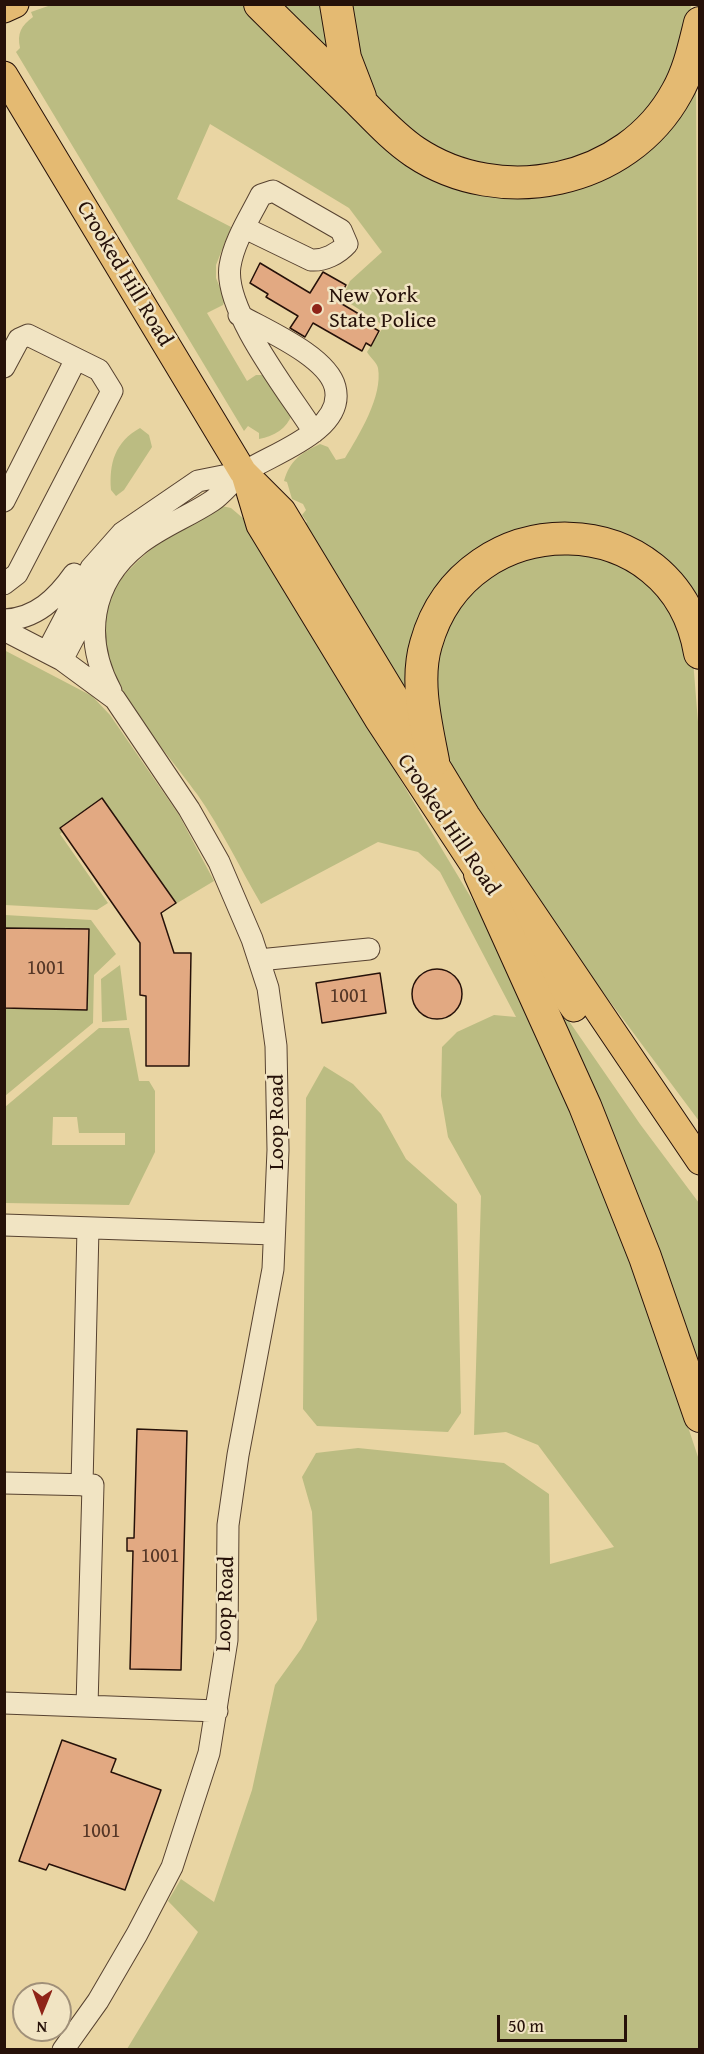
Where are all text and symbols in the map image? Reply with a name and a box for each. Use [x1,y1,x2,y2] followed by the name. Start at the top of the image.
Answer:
[70,197,178,351] street label: Crooked Hill Road
[329,283,436,334] place label: New York State Police
[310,302,324,316] marker: New York State Police
[391,749,505,901] street label: Crooked Hill Road
[27,957,65,981] house number: 1001
[330,985,368,1009] house number: 1001
[264,1074,290,1170] street label: Loop Road
[141,1545,179,1569] house number: 1001
[211,1556,241,1652] street label: Loop Road
[82,1820,120,1844] house number: 1001
[12,1982,72,2042] north arrow
[500,2003,630,2041] scale bar
[508,2012,544,2039] text: 50 m
[36,2016,47,2040] text: N

